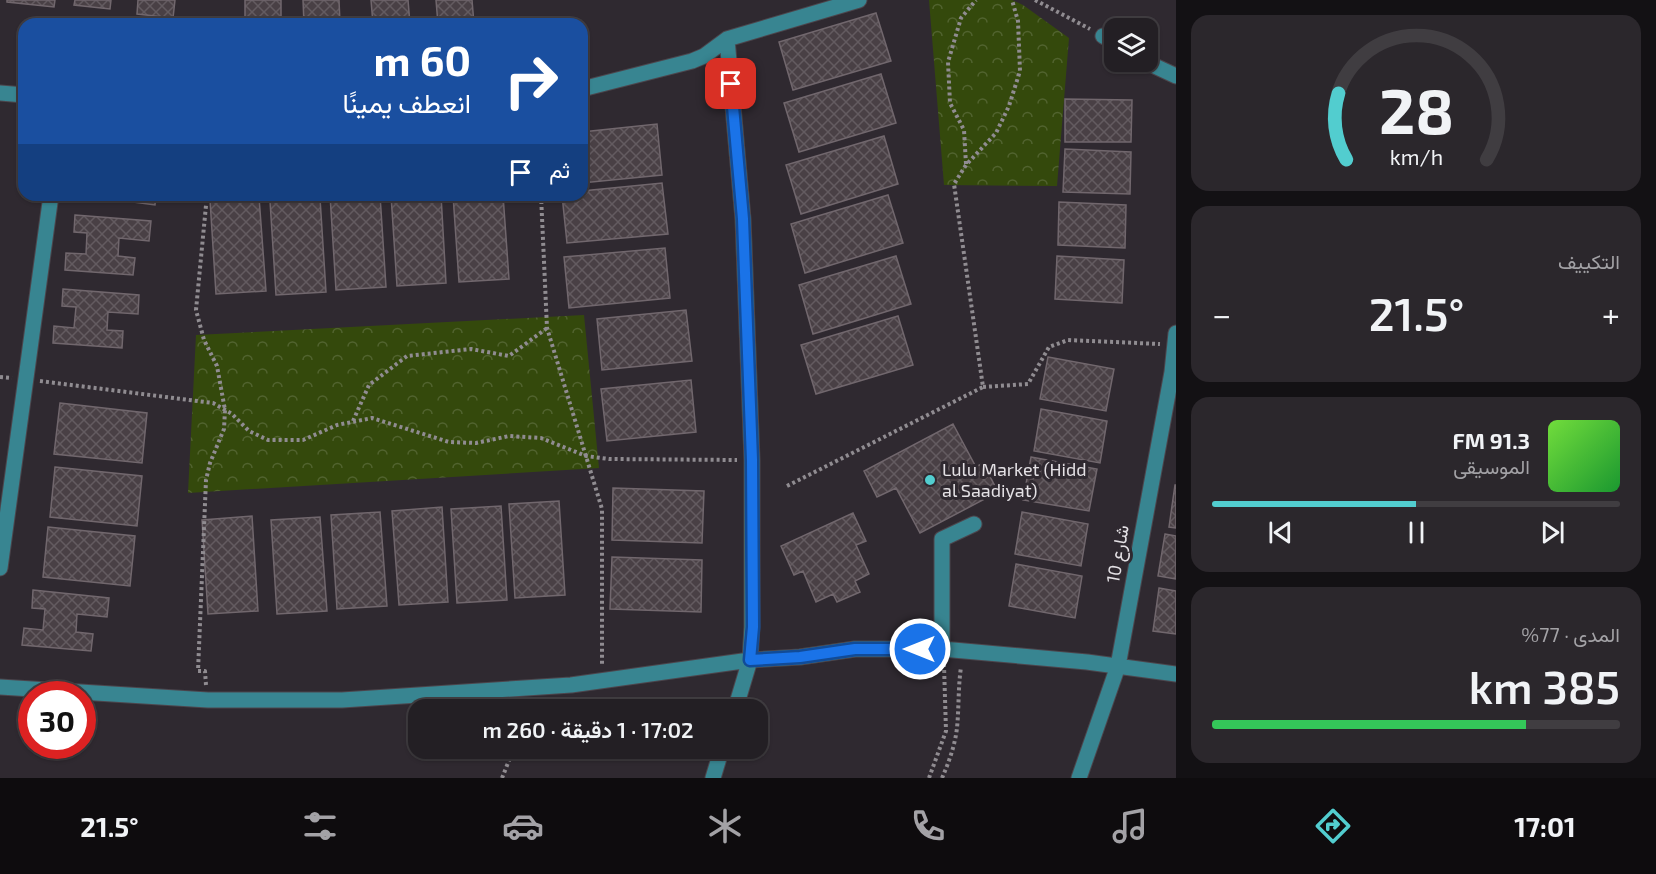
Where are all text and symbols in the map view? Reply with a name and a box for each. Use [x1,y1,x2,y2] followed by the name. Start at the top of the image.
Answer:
[1104,18,1158,72] map controls
[1104,18,1158,72] button: layers
[374,34,471,84] text: 60 m
[492,42,570,120] icon: right
[705,58,756,109] pin
[714,67,747,100] icon: arrive
[1378,72,1454,147] text: 28
[342,86,471,118] text: انعطف يمينًا
[1389,144,1443,169] text: km/h
[504,156,537,189] icon: arrive
[549,156,570,182] text: ثم
[1558,249,1620,273] text: التكييف
[1369,286,1464,340] text: 21.5°
[1212,294,1231,334] text: −
[1602,294,1620,334] text: +
[1453,427,1530,453] text: 91.3 FM
[1453,454,1530,478] text: الموسيقى
[942,458,1087,501] place label: Lulu Market (Hidd al Saadiyat)
[923,473,937,487] marker: Lulu Market (Hidd al Saadiyat)
[1264,516,1297,549] icon: previous
[1400,516,1433,549] icon: pause
[1536,516,1569,549] icon: next
[1101,523,1135,585] street label: شارع 10
[888,617,952,681] position arrow
[1521,622,1620,646] text: المدى · 77%
[1469,659,1620,713] text: 385 km
[18,681,96,759] speed limit sign: 30
[482,716,694,742] text: 17:02 · 1 دقيقة · 260 m
[299,805,341,847] icon: filters
[502,805,544,847] icon: car
[704,805,746,847] icon: climate
[907,805,949,847] icon: phone
[1109,805,1151,847] icon: music
[1312,805,1354,847] icon: directions
[80,810,138,842] text: 21.5°
[1514,810,1576,842] text: 17:01

